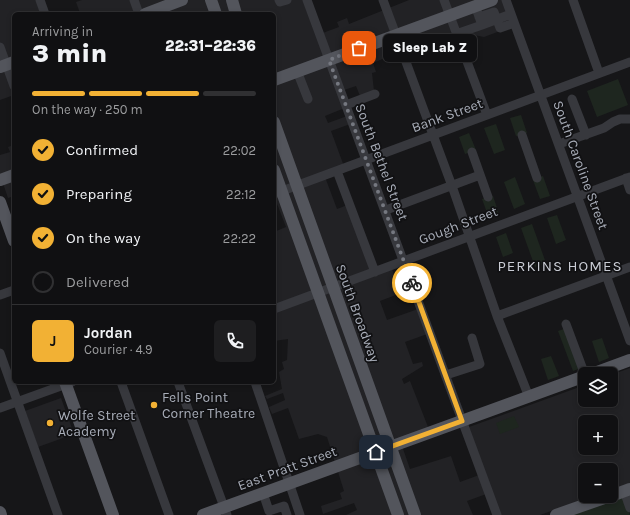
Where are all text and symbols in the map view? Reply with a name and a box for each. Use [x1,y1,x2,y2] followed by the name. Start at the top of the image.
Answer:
[32,24,93,39] text: Arriving in
[342,31,376,65] pin
[383,34,477,62] callout: Sleep Lab Z
[165,37,256,55] text: 22:31–22:36
[348,37,370,59] icon: bag
[32,38,107,69] text: 3 min
[393,40,467,55] text: Sleep Lab Z
[409,95,485,136] street label: Bank Street
[549,98,612,232] street label: South Caroline Street
[351,101,412,223] street label: South Bethel Street
[32,102,143,117] text: On the way · 250 m
[32,139,54,161] icon: check
[66,141,138,159] text: Confirmed
[223,143,256,158] text: 22:02
[32,183,54,205] icon: check
[66,185,132,203] text: Preparing
[226,187,256,202] text: 22:12
[416,203,500,248] street label: Gough Street
[32,227,54,249] icon: check
[66,229,140,247] text: On the way
[223,231,256,246] text: 22:22
[497,257,623,275] district label: PERKINS HOMES
[332,262,383,365] street label: South Broadway
[392,263,432,303] courier
[401,272,423,294] icon: bike
[66,273,130,291] text: Delivered
[214,320,256,362] button: phone
[84,324,132,342] text: Jordan
[50,332,56,350] text: J
[84,342,153,357] text: Courier · 4.9
[578,367,618,503] map controls
[578,367,618,407] button: layers
[162,389,255,422] place label: Fells Point Corner Theatre
[149,400,159,410] marker: Fells Point Corner Theatre
[58,407,135,440] place label: Wolfe Street Academy
[578,415,618,455] button: +
[45,418,55,428] marker: Wolfe Street Academy
[359,435,393,469] pin
[365,441,387,463] icon: home
[235,443,339,494] street label: East Pratt Street
[578,463,618,503] button: −

